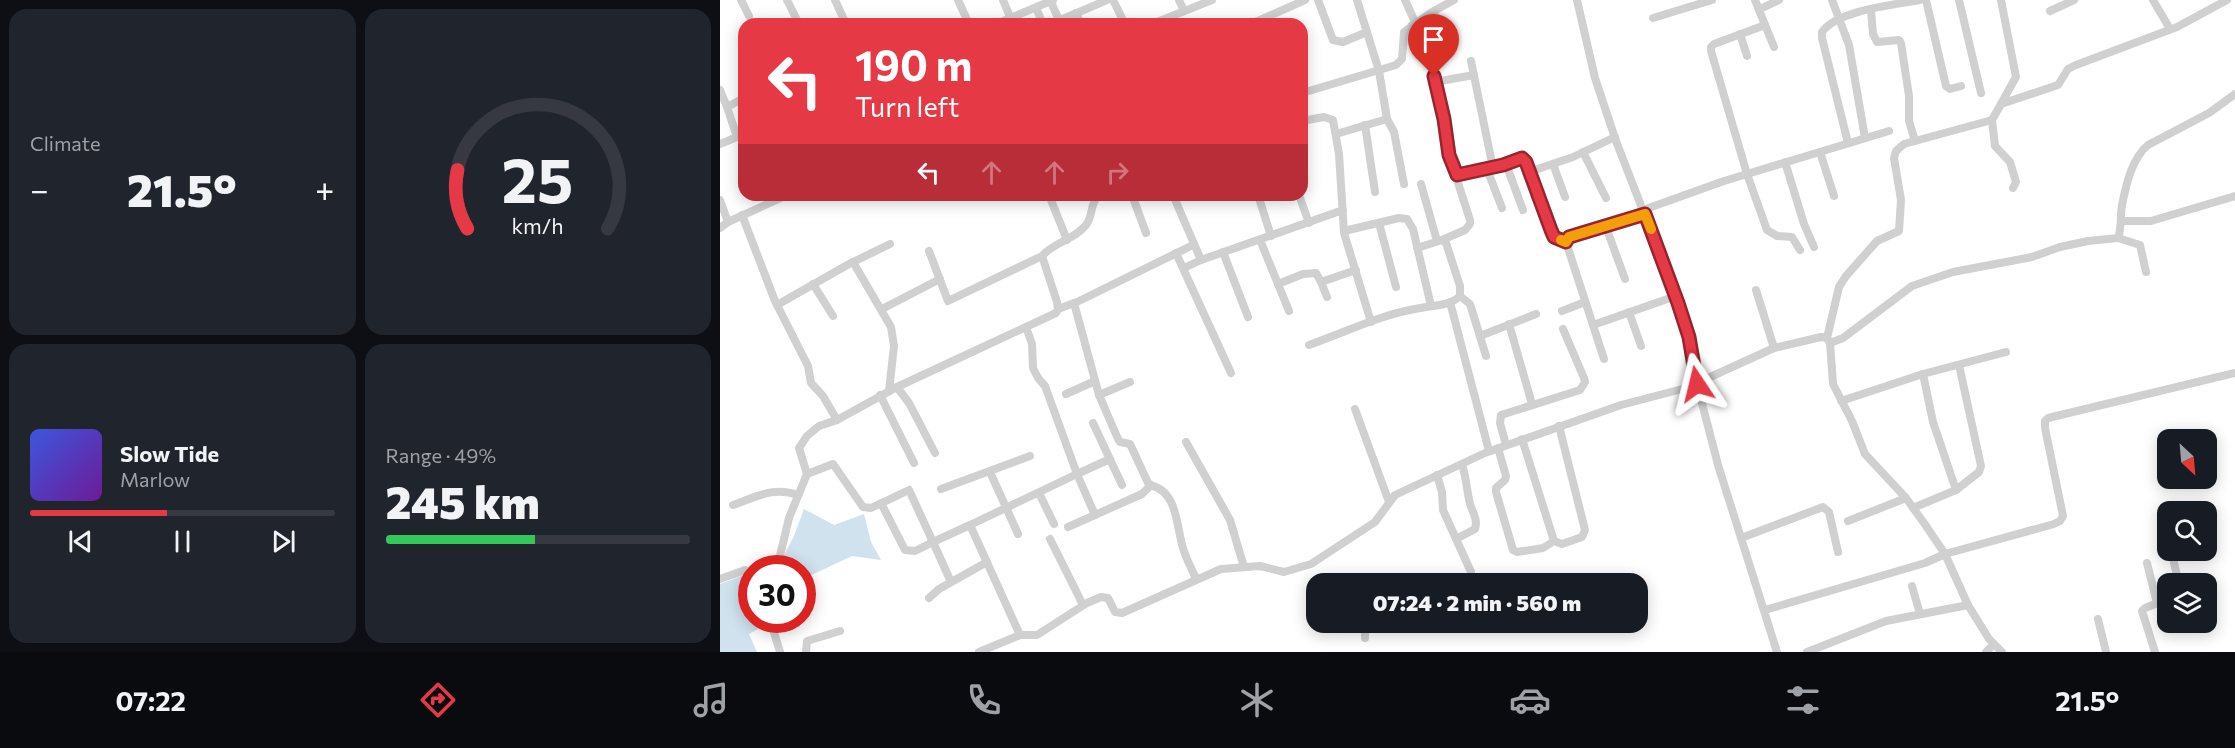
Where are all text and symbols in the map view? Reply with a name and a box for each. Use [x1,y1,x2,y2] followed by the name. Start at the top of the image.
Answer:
[1408,14,1459,76] pin
[1417,23,1450,56] icon: arrive
[855,38,973,90] text: 190 m
[756,42,834,120] icon: left
[855,90,959,123] text: Turn left
[30,131,100,155] text: Climate
[502,140,574,216] text: 25
[912,156,945,189] icon: left
[975,156,1008,189] icon: ahead
[1038,156,1071,189] icon: ahead
[1101,156,1134,189] icon: right
[127,161,237,216] text: 21.5°
[30,168,49,209] text: −
[315,168,335,209] text: +
[512,212,564,238] text: km/h
[1665,352,1729,416] position arrow
[2157,429,2217,489] north arrow
[2157,429,2217,633] map controls
[120,440,219,467] text: Slow Tide
[386,443,496,467] text: Range · 49%
[120,467,190,491] text: Marlow
[386,473,540,528] text: 245 km
[2157,501,2217,561] button: search
[64,525,97,558] icon: previous
[166,525,199,558] icon: pause
[267,525,300,558] icon: next
[738,555,816,633] speed limit sign: 30
[2157,573,2217,633] button: layers
[1373,589,1581,616] text: 07:24 · 2 min · 560 m
[417,679,459,721] icon: directions
[690,679,732,721] icon: music
[963,679,1005,721] icon: phone
[1236,679,1278,721] icon: climate
[1509,679,1551,721] icon: car
[1782,679,1824,721] icon: filters
[116,684,186,717] text: 07:22
[2055,684,2119,717] text: 21.5°

